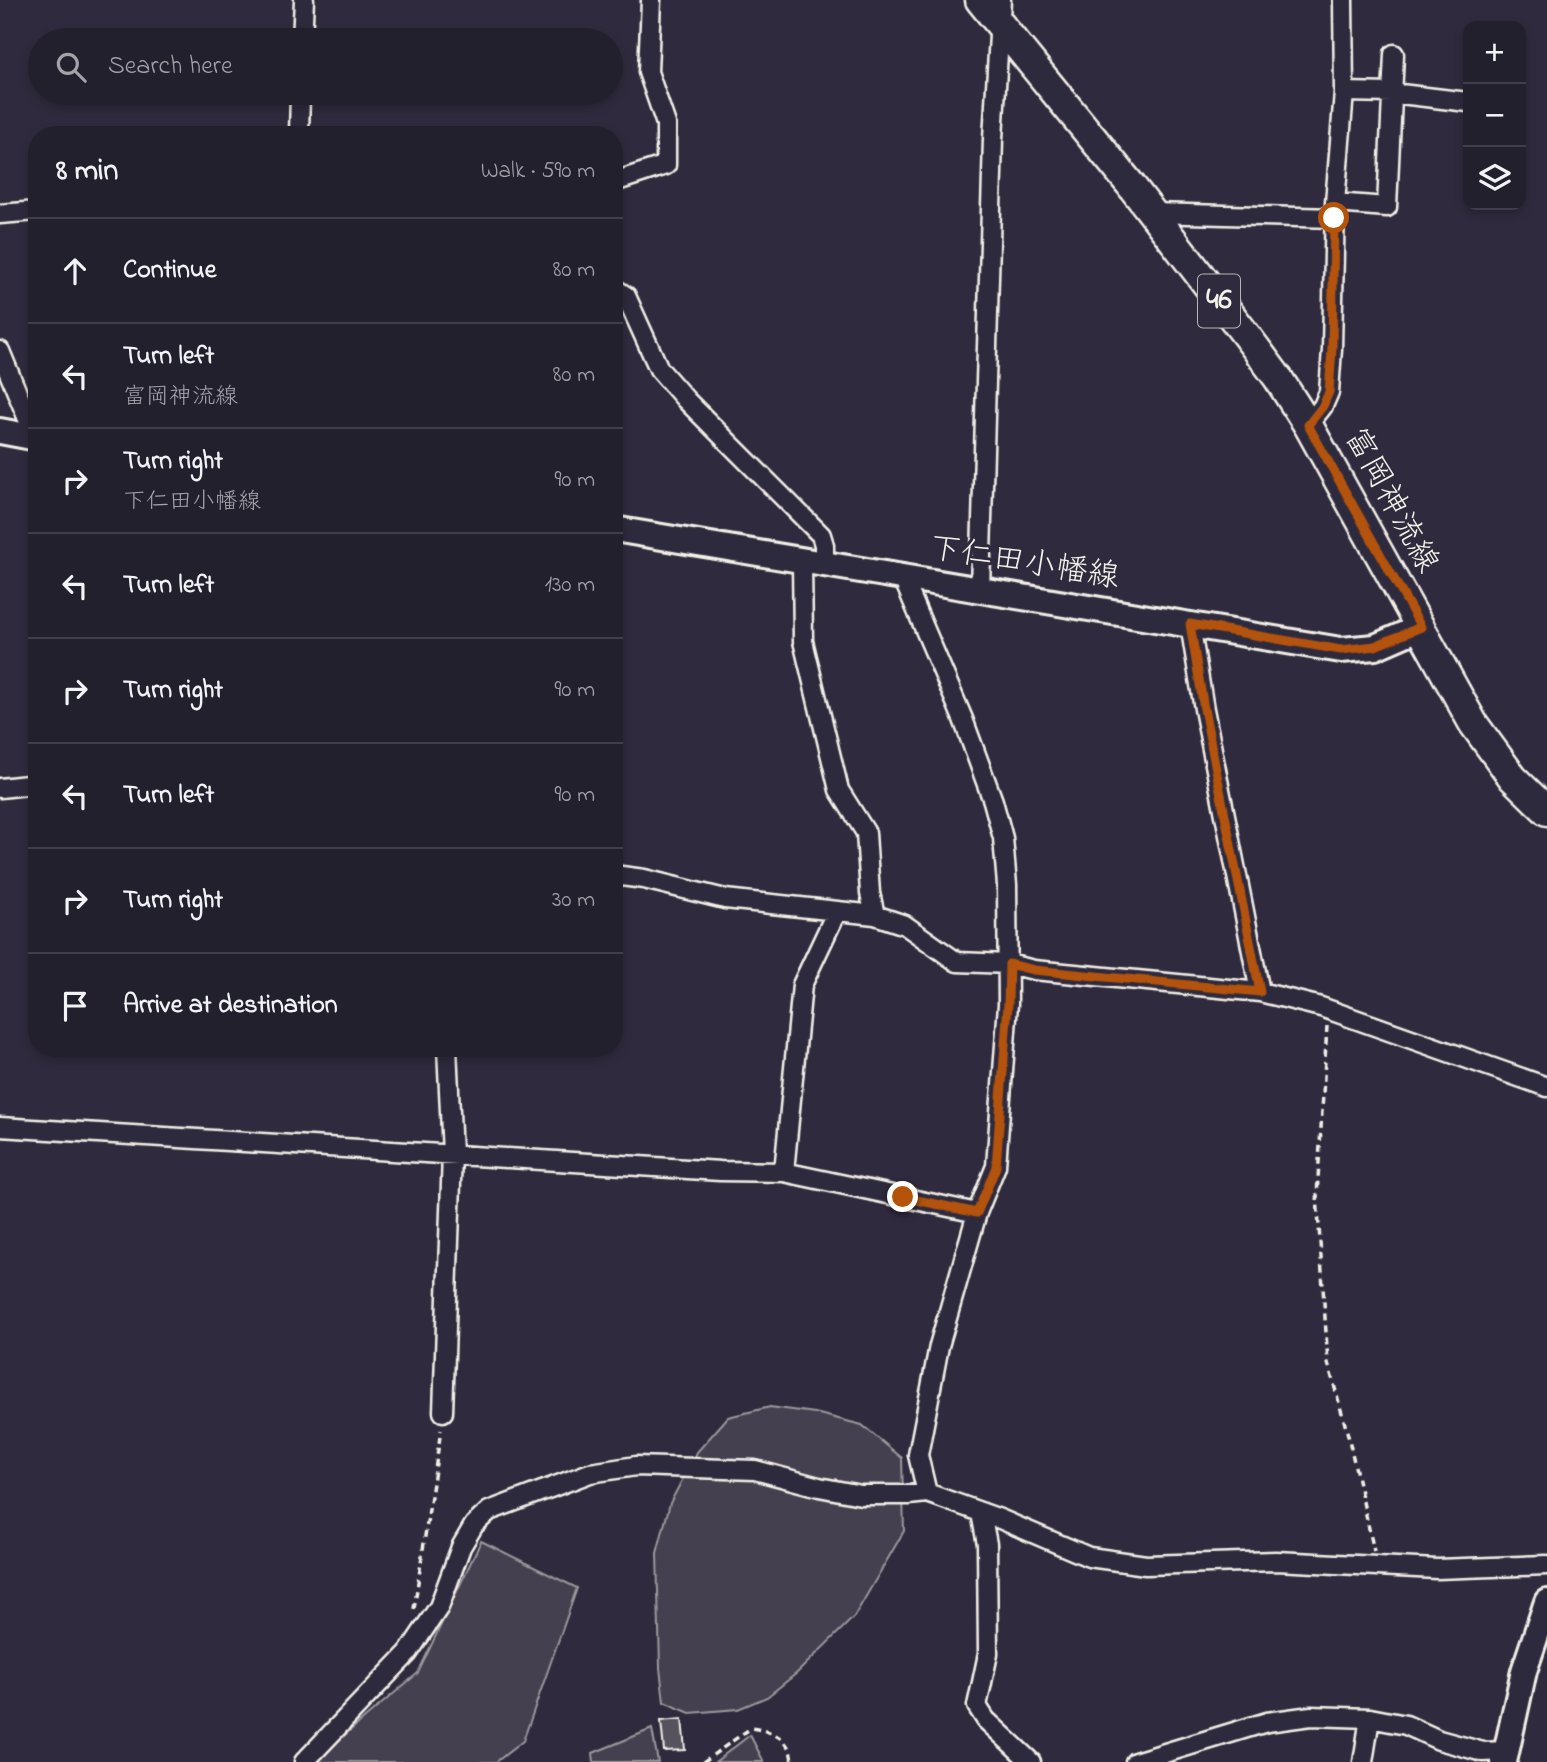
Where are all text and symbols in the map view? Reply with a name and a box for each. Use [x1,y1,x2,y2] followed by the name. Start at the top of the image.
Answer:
[1463,21,1526,210] map controls
[1463,21,1526,84] button: +
[28,28,623,105] search box
[52,48,90,86] icon: search
[108,48,233,86] text: Search here
[1463,84,1526,147] button: −
[1463,147,1526,210] button: layers
[56,150,118,194] text: 8 min
[481,155,595,188] text: Walk · 590 m
[1318,202,1349,233] route start
[56,252,94,290] icon: ahead
[123,252,216,290] text: Continue
[553,254,595,287] text: 80 m
[1198,274,1240,328] road number: 46
[123,338,214,376] text: Turn left
[56,357,94,395] icon: left
[553,359,595,392] text: 80 m
[123,381,238,414] text: 富岡神流線
[1331,420,1449,582] street label: 富岡神流線
[123,443,223,481] text: Turn right
[56,462,94,500] icon: right
[555,464,595,497] text: 90 m
[123,486,261,519] text: 下仁田小幡線
[925,526,1123,602] street label: 下仁田小幡線
[56,567,94,605] icon: left
[123,567,214,605] text: Turn left
[545,569,595,602] text: 130 m
[56,672,94,710] icon: right
[123,672,223,710] text: Turn right
[555,674,595,707] text: 90 m
[56,777,94,815] icon: left
[123,777,214,815] text: Turn left
[555,779,595,812] text: 90 m
[56,882,94,920] icon: right
[123,882,223,920] text: Turn right
[552,884,595,917] text: 30 m
[56,987,94,1025] icon: arrive
[123,987,338,1025] text: Arrive at destination
[887,1181,918,1212] route end

